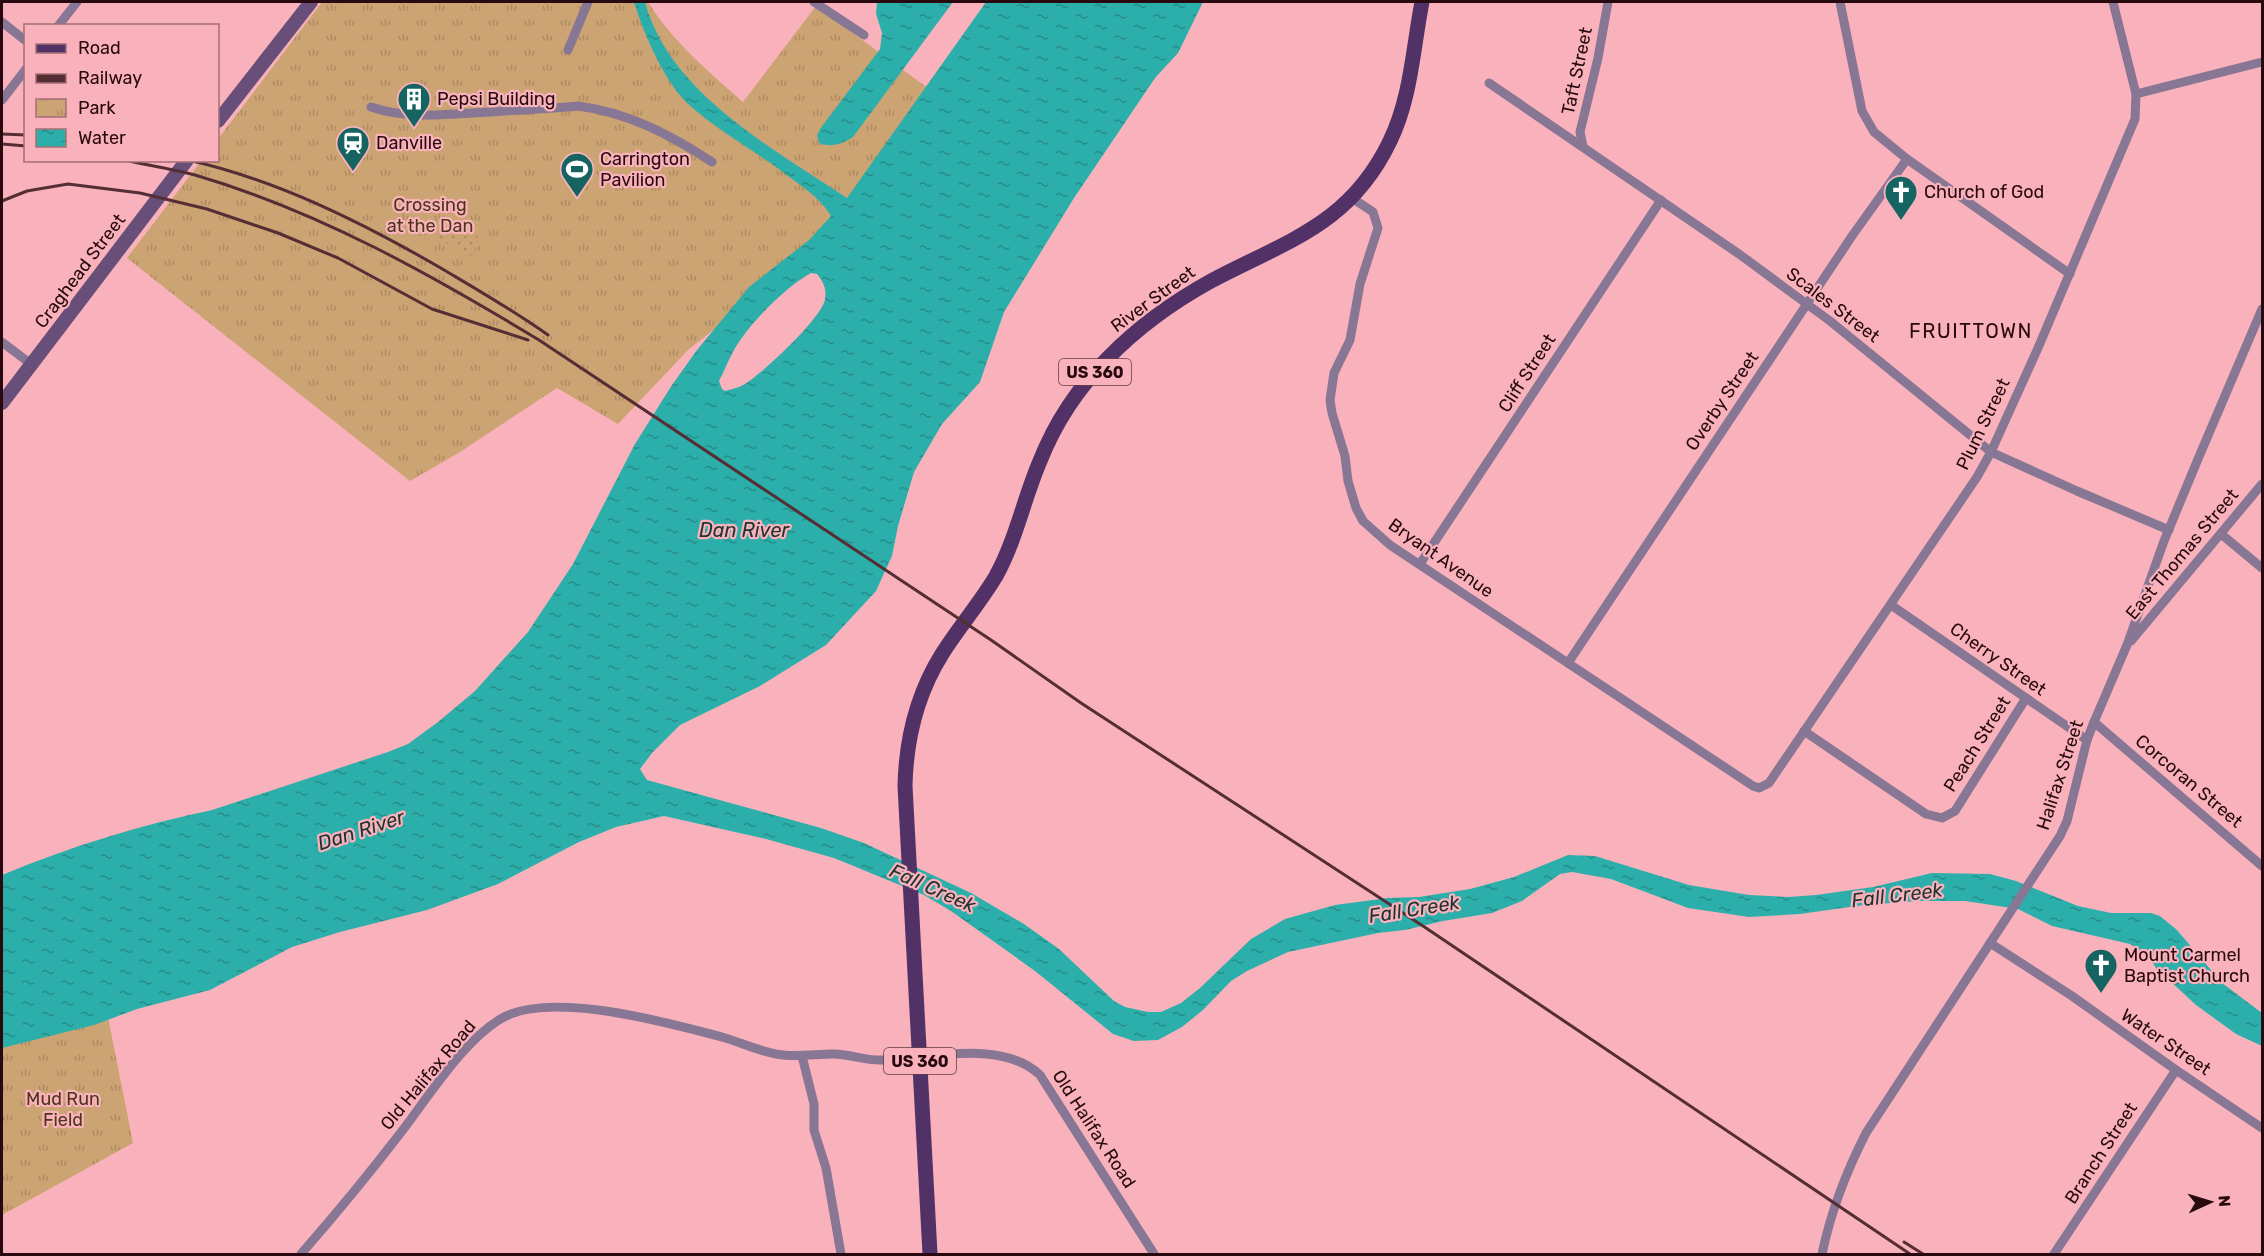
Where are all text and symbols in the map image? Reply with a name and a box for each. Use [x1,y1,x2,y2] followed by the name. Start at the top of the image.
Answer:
[24,24,219,162] legend
[1557,25,1597,117] street label: Taft Street
[78,37,121,59] text: Road
[78,67,142,89] text: Railway
[396,81,432,128] building icon: Pepsi Building
[437,88,556,110] place label: Pepsi Building
[78,97,116,119] text: Park
[335,125,371,172] station icon: Danville
[78,127,126,149] text: Water
[376,132,442,154] place label: Danville
[600,148,690,191] place label: Carrington Pavilion
[559,151,595,198] sports icon: Carrington Pavilion
[1883,174,1919,221] church icon: Church of God
[1924,181,2044,203] place label: Church of God
[387,194,473,237] park label: Crossing at the Dan
[30,209,130,333] street label: Craghead Street
[1107,261,1199,337] street label: River Street
[1782,263,1884,347] street label: Scales Street
[1909,319,2033,343] district label: FRUITTOWN
[1493,330,1561,416] street label: Cliff Street
[1681,347,1763,455] street label: Overby Street
[1059,359,1131,385] road number: US 360
[1951,375,2015,473] street label: Plum Street
[2121,484,2243,624] street label: East Thomas Street
[1384,514,1498,602] street label: Bryant Avenue
[699,518,790,542] water label: Dan River
[1946,618,2050,700] street label: Cherry Street
[1939,692,2015,796] street label: Peach Street
[2032,717,2088,833] street label: Halifax Street
[2131,730,2247,832] street label: Corcoran Street
[314,804,409,855] water label: Dan River
[886,858,980,918] water label: Fall Creek
[1850,877,1945,912] water label: Fall Creek
[1367,890,1462,928] water label: Fall Creek
[2124,944,2250,987] place label: Mount Carmel Baptist Church
[2083,947,2119,994] church icon: Mount Carmel Baptist Church
[2117,1004,2215,1080] street label: Water Street
[376,1016,480,1134] street label: Old Halifax Road
[884,1048,956,1074] road number: US 360
[1048,1066,1140,1192] street label: Old Halifax Road
[26,1088,100,1131] park label: Mud Run Field
[2060,1098,2142,1208] street label: Branch Street
[2180,1172,2240,1232] north arrow
[2215,1195,2234,1207] text: N

